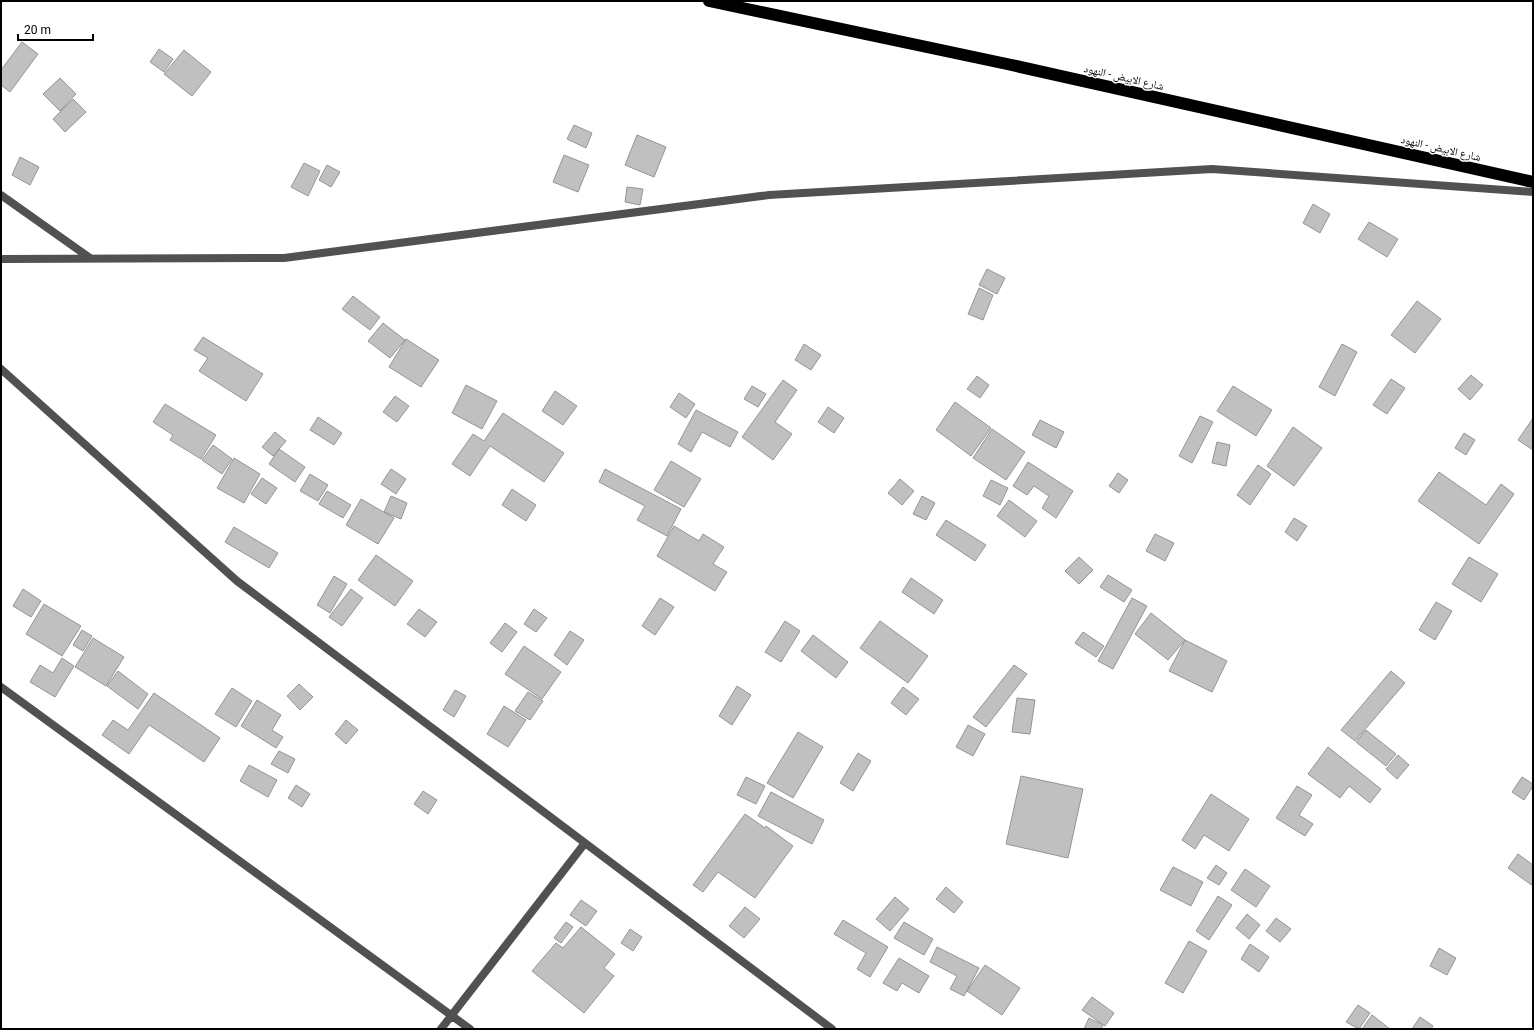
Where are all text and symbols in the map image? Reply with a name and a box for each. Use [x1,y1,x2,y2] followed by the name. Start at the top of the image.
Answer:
[18,16,93,42] scale bar
[24,23,51,37] text: 20 m
[1083,62,1165,93] street label: شارع الابيض - النهود
[1400,133,1482,164] street label: شارع الابيض - النهود

